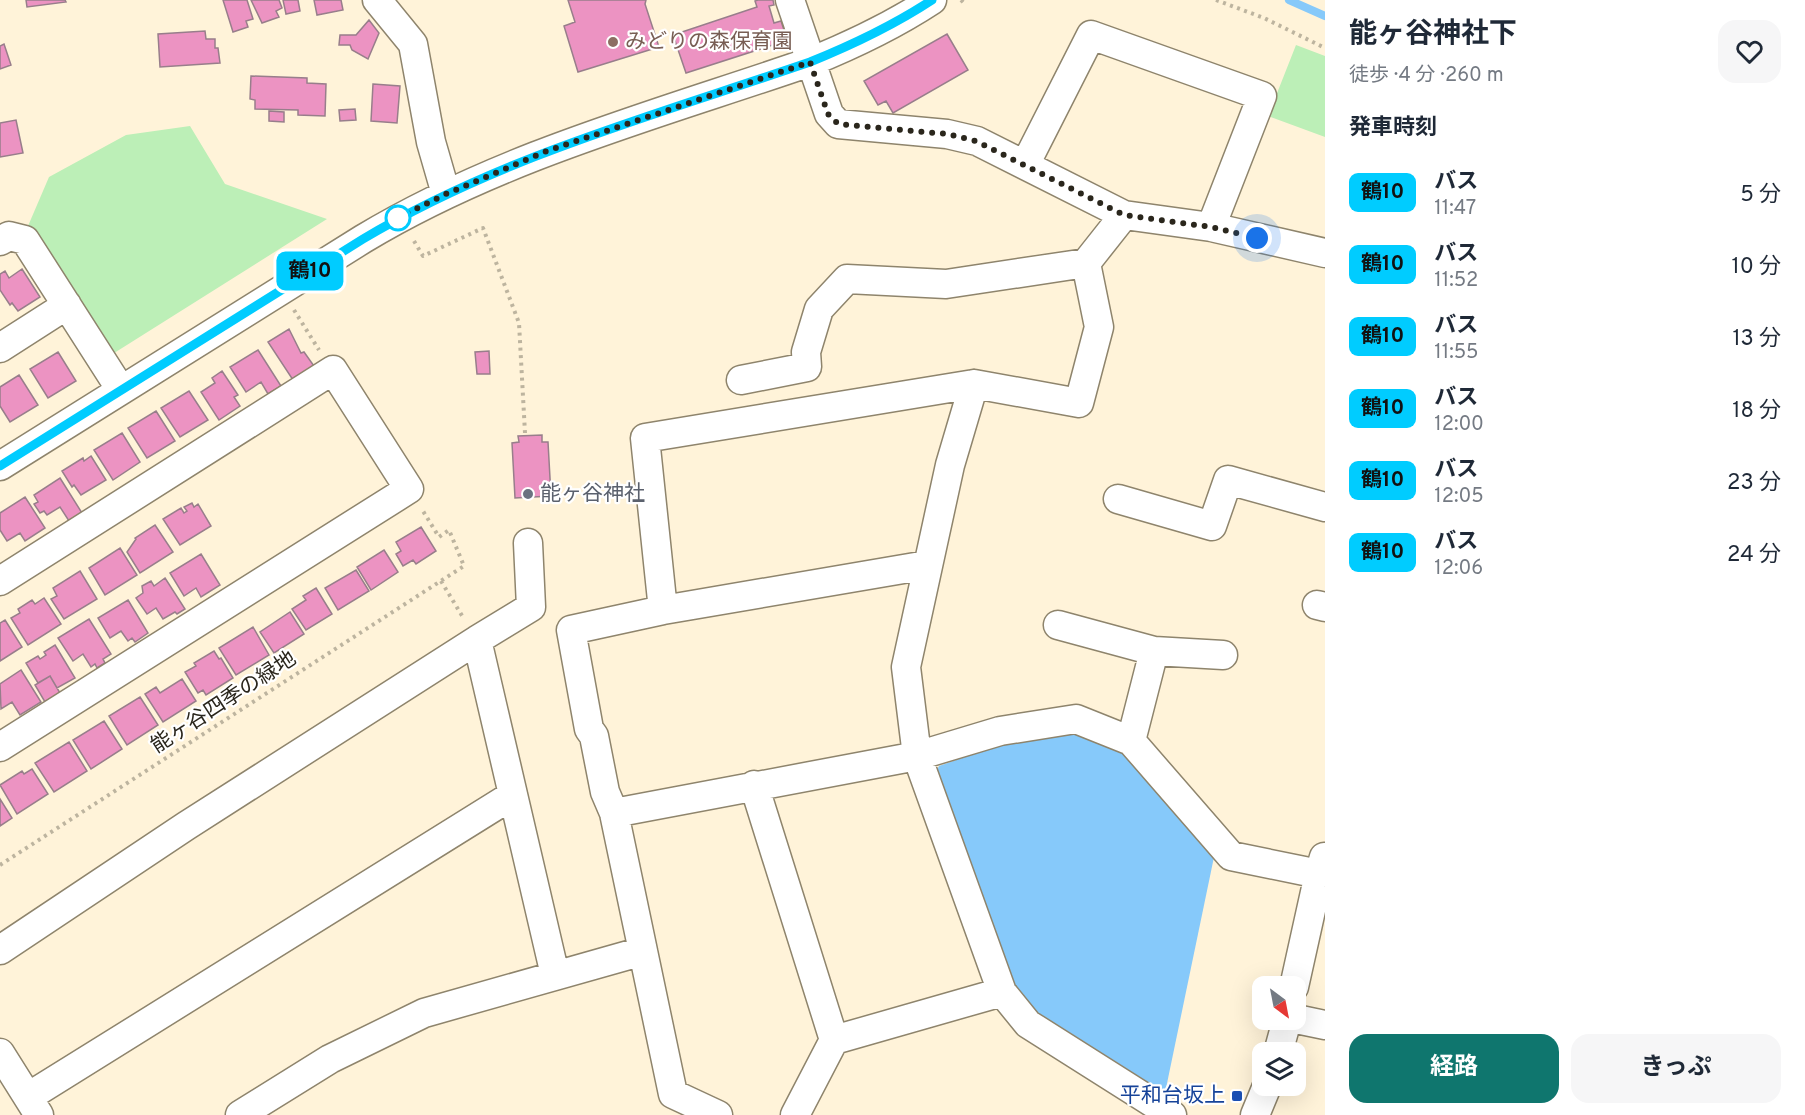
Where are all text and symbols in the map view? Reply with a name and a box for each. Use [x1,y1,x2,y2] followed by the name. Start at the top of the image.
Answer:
[1349,17,1517,53] text: 能ヶ谷神社下
[1718,20,1781,83] button: heart
[625,29,793,56] place label: みどりの森保育園
[606,35,620,49] marker: みどりの森保育園
[1349,63,1504,89] text: 徒歩 · 4 分 · 260 m
[1349,115,1437,142] text: 発車時刻
[1434,169,1478,196] text: バス
[1361,179,1404,206] text: 鶴10
[1740,182,1781,209] text: 5 分
[1434,196,1476,222] text: 11:47
[385,205,411,231] unlabelled marker
[1242,223,1272,253] your location
[1434,241,1478,268] text: バス
[1361,251,1404,278] text: 鶴10
[276,252,344,290] line badge: 鶴10
[1732,254,1781,281] text: 10 分
[288,258,332,285] text: 鶴10
[1434,268,1478,294] text: 11:52
[1434,313,1478,340] text: バス
[1361,323,1404,350] text: 鶴10
[1732,326,1781,353] text: 13 分
[1434,340,1478,366] text: 11:55
[1434,385,1478,412] text: バス
[1361,395,1404,422] text: 鶴10
[1732,398,1781,425] text: 18 分
[1434,412,1484,438] text: 12:00
[1434,457,1478,484] text: バス
[1361,467,1404,494] text: 鶴10
[1727,470,1781,497] text: 23 分
[540,481,645,508] place label: 能ヶ谷神社
[1434,484,1484,510] text: 12:05
[521,487,535,501] marker: 能ヶ谷神社
[1434,529,1478,556] text: バス
[1361,539,1404,566] text: 鶴10
[1727,542,1781,569] text: 24 分
[1434,556,1483,582] text: 12:06
[146,646,302,760] street label: 能ヶ谷四季の緑地
[1252,976,1306,1030] north arrow
[1252,976,1306,1096] map controls
[1349,1034,1559,1103] button: 経路
[1571,1034,1781,1103] button: きっぷ
[1252,1042,1306,1096] button: layers
[1120,1083,1225,1110] place label: 平和台坂上
[1230,1089,1244,1103] marker: 平和台坂上

